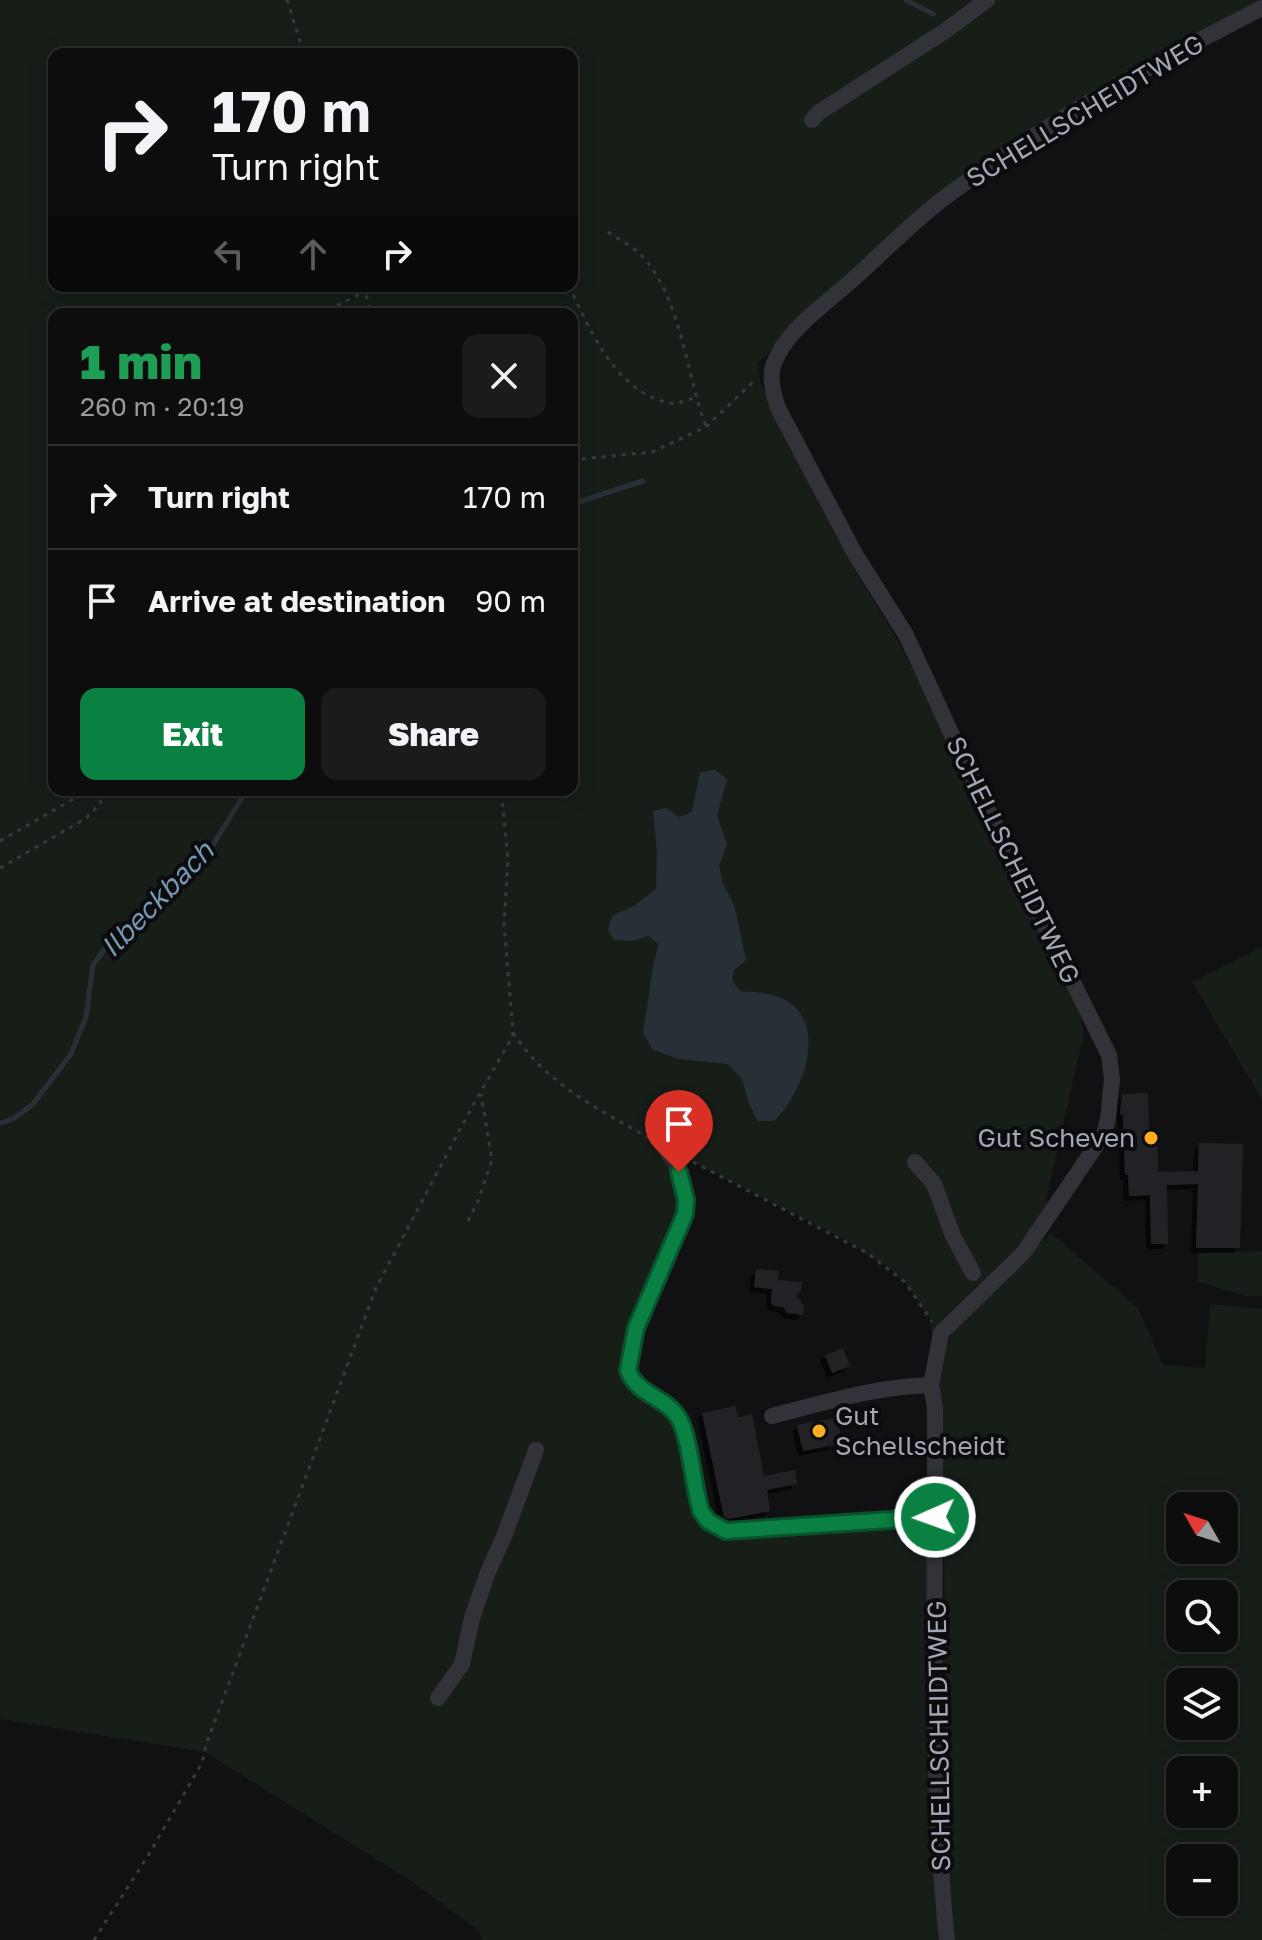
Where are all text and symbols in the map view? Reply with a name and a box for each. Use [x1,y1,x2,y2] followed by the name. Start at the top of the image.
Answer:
[961,28,1209,194] street label: SCHELLSCHEIDTWEG
[212,77,371,144] text: 170 m
[80,80,184,184] icon: right
[212,145,380,188] text: Turn right
[207,232,251,276] icon: left
[291,232,335,276] icon: ahead
[375,232,419,276] icon: right
[80,332,202,390] text: 1 min
[462,334,546,418] button: close
[80,391,245,422] text: 260 m · 20:19
[80,475,124,519] icon: right
[148,479,290,515] text: Turn right
[463,479,546,515] text: 170 m
[80,579,124,623] icon: arrive
[148,583,445,619] text: Arrive at destination
[475,583,546,619] text: 90 m
[80,688,305,780] button: Exit
[321,688,546,780] button: Share
[940,731,1087,988] street label: SCHELLSCHEIDTWEG
[93,833,221,963] water label: Ilbeckbach
[645,1090,713,1172] pin
[657,1102,701,1146] icon: arrive
[978,1122,1135,1153] place label: Gut Scheven
[1142,1129,1160,1147] marker: Gut Scheven
[835,1400,1006,1461] place label: Gut Schellscheidt
[810,1422,828,1440] marker: Gut Schellscheidt
[893,1475,977,1559] position arrow
[1166,1492,1238,1564] north arrow
[1166,1492,1238,1916] map controls
[1166,1580,1238,1652] button: search
[921,1600,956,1872] street label: SCHELLSCHEIDTWEG
[1166,1668,1238,1740] button: layers
[1166,1756,1238,1828] button: +
[1166,1844,1238,1916] button: −

